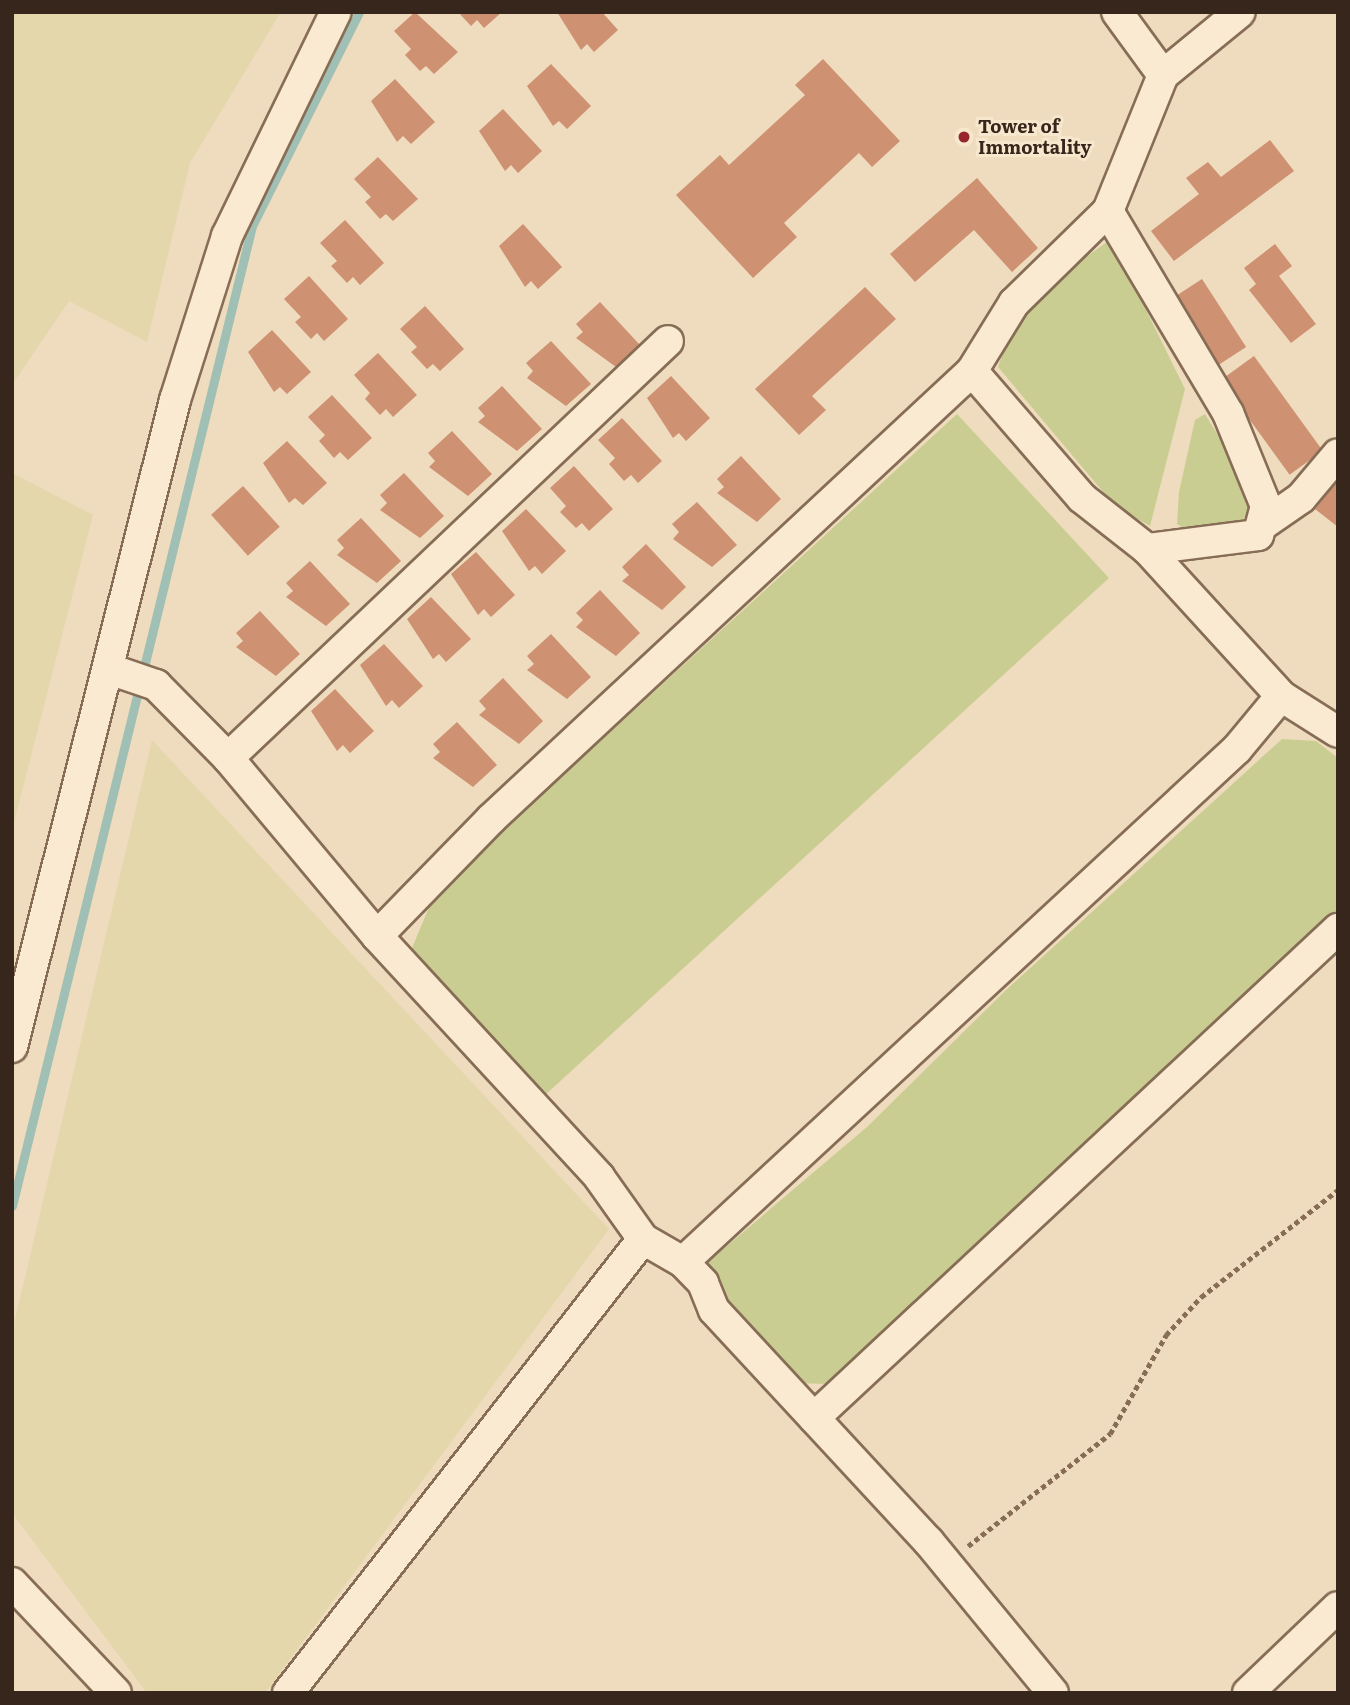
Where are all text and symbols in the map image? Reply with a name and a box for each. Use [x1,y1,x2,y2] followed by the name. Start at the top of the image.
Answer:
[978,116,1092,158] place label: Tower of Immortality
[956,129,972,145] marker: Tower of Immortality

